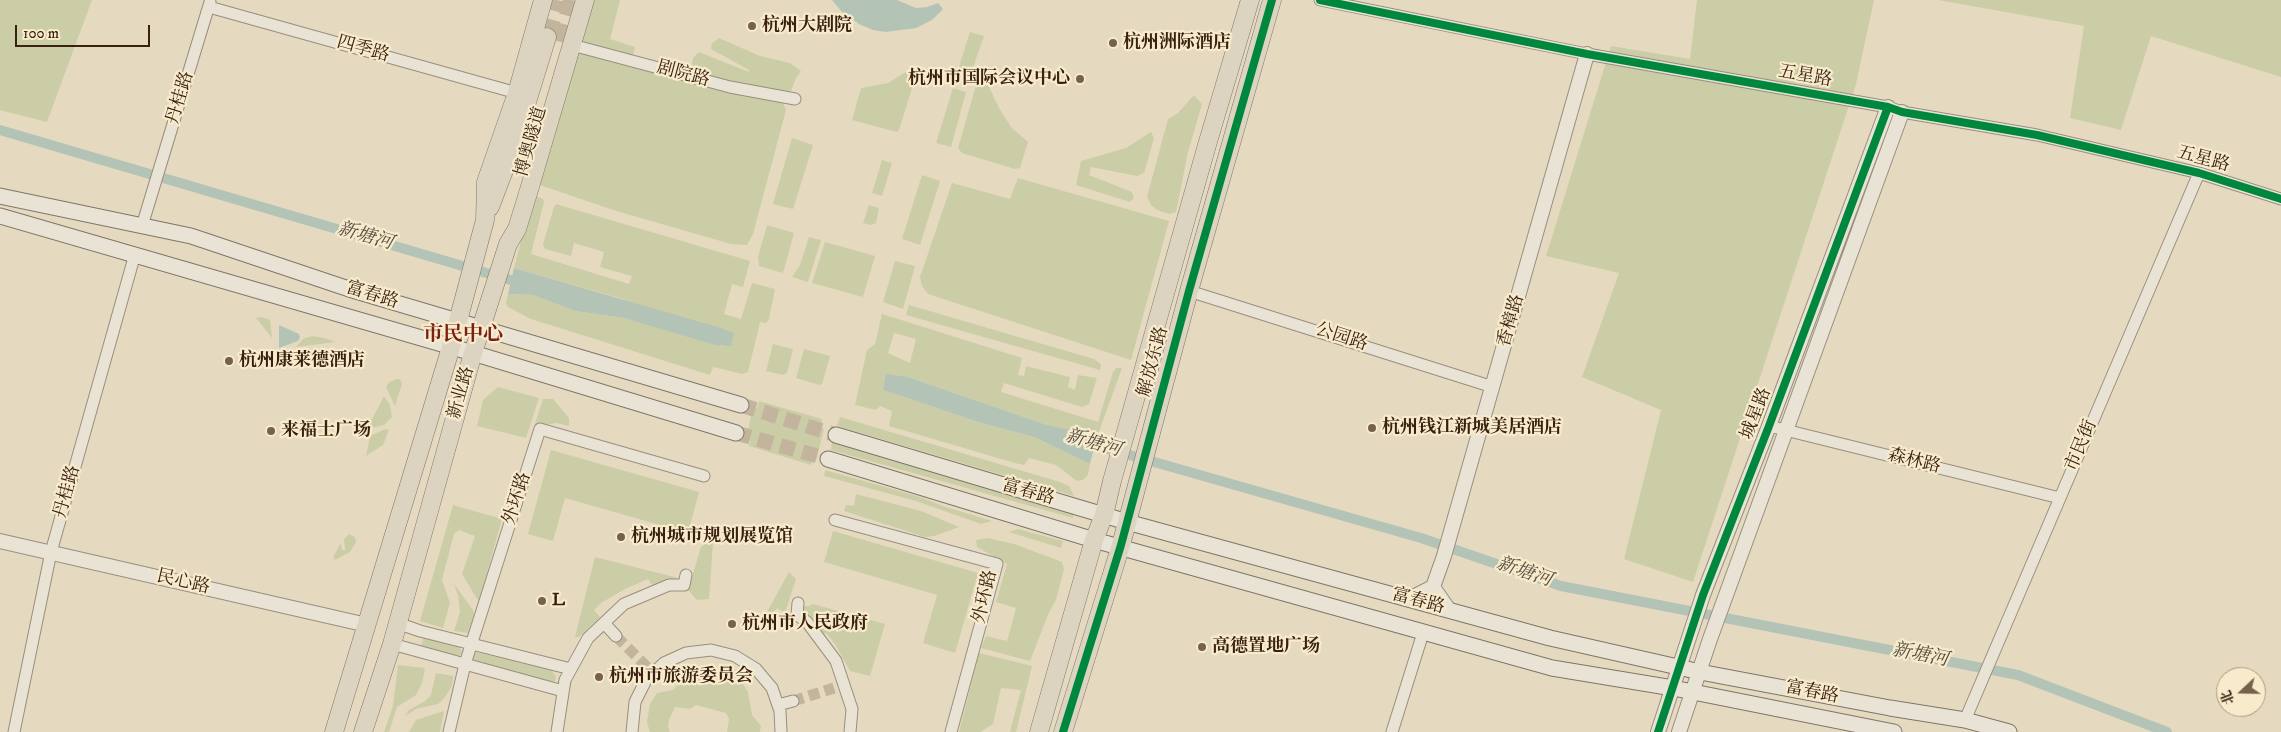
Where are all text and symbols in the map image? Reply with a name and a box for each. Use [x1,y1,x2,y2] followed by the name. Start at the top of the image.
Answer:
[18,15,152,47] scale bar
[762,15,852,37] place label: 杭州大剧院
[746,20,758,32] marker: 杭州大剧院
[23,24,59,43] text: 100 m
[334,32,392,68] street label: 四季路
[1123,32,1231,54] place label: 杭州洲际酒店
[1107,37,1119,49] marker: 杭州洲际酒店
[654,58,712,92] street label: 剧院路
[1777,62,1833,92] street label: 五星路
[908,68,1070,90] place label: 杭州市国际会议中心
[163,69,199,127] street label: 丹桂路
[1074,73,1086,85] marker: 杭州市国际会议中心
[512,104,552,180] street label: 博奥隧道
[2174,143,2232,177] street label: 五星路
[334,218,396,256] water label: 新塘河
[343,278,401,314] street label: 富春路
[1494,292,1530,350] street label: 香樟路
[1312,319,1370,357] street label: 公园路
[423,324,503,348] district label: 市民中心
[1134,324,1174,400] street label: 解放东路
[239,350,365,372] place label: 杭州康莱德酒店
[223,355,235,367] marker: 杭州康莱德酒店
[444,364,480,422] street label: 新业路
[1737,385,1777,443] street label: 城星路
[1382,417,1562,439] place label: 杭州钱江新城美居酒店
[2062,417,2102,475] street label: 市民街
[281,420,371,442] place label: 来福士广场
[1366,422,1378,434] marker: 杭州钱江新城美居酒店
[265,425,277,437] marker: 来福士广场
[1062,425,1124,463] water label: 新塘河
[1885,445,1943,479] street label: 森林路
[50,463,86,521] street label: 丹桂路
[499,470,537,528] street label: 外环路
[999,475,1057,511] street label: 富春路
[631,526,793,548] place label: 杭州城市规划展览馆
[615,531,627,543] marker: 杭州城市规划展览馆
[1493,553,1555,593] water label: 新塘河
[154,566,212,600] street label: 民心路
[969,568,1003,626] street label: 外环路
[1389,585,1447,619] street label: 富春路
[552,590,565,612] place label: L
[536,595,548,607] marker: L
[742,613,868,635] place label: 杭州市人民政府
[726,618,738,630] marker: 杭州市人民政府
[1212,636,1320,658] place label: 高德置地广场
[1890,639,1950,673] water label: 新塘河
[1196,641,1208,653] marker: 高德置地广场
[609,666,753,688] place label: 杭州市旅游委员会
[2216,667,2266,717] north arrow
[593,671,605,683] marker: 杭州市旅游委员会
[1783,677,1841,709] street label: 富春路
[2217,687,2239,707] text: 北

